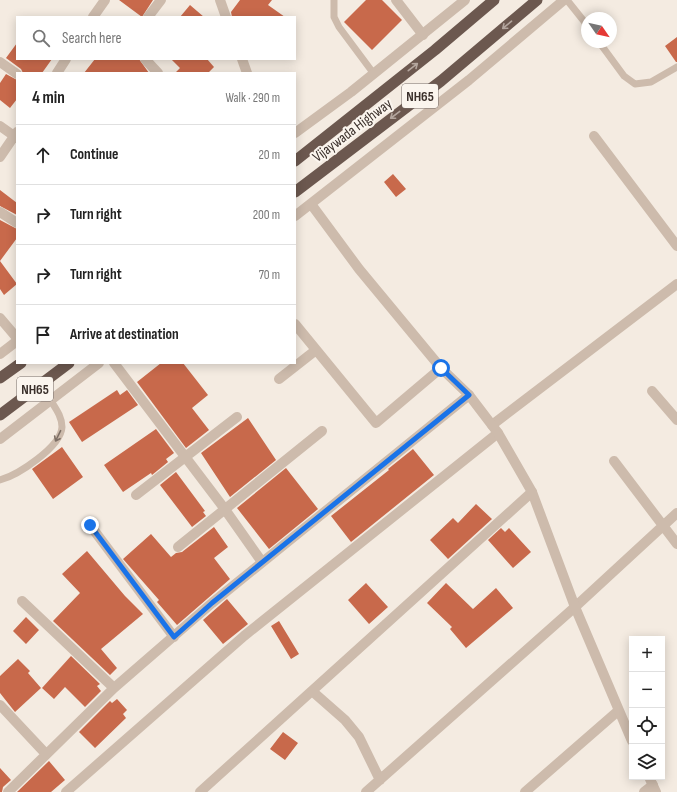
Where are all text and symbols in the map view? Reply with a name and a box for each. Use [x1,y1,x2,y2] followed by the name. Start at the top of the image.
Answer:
[581,12,617,48] north arrow
[16,16,296,60] search box
[502,21,513,30] one-way arrow
[30,27,52,49] icon: search
[62,29,122,48] text: Search here
[408,63,419,71] one-way arrow
[402,84,438,108] road number: NH65
[32,88,65,108] text: 4 min
[225,90,280,106] text: Walk · 290 m
[309,94,396,166] street label: Vijaywada Highway
[390,111,401,120] one-way arrow
[32,144,54,166] icon: ahead
[70,145,119,164] text: Continue
[258,147,280,163] text: 20 m
[32,204,54,226] icon: right
[70,205,122,224] text: Turn right
[253,207,280,223] text: 200 m
[32,264,54,286] icon: right
[70,265,122,284] text: Turn right
[259,267,280,283] text: 70 m
[32,324,54,346] icon: arrive
[70,325,179,344] text: Arrive at destination
[432,359,450,377] route start
[17,377,53,401] road number: NH65
[54,430,61,442] one-way arrow
[81,516,99,534] route end
[629,636,665,780] map controls
[629,636,665,672] button: +
[629,672,665,708] button: −
[629,708,665,744] button: locate
[629,744,665,780] button: layers

